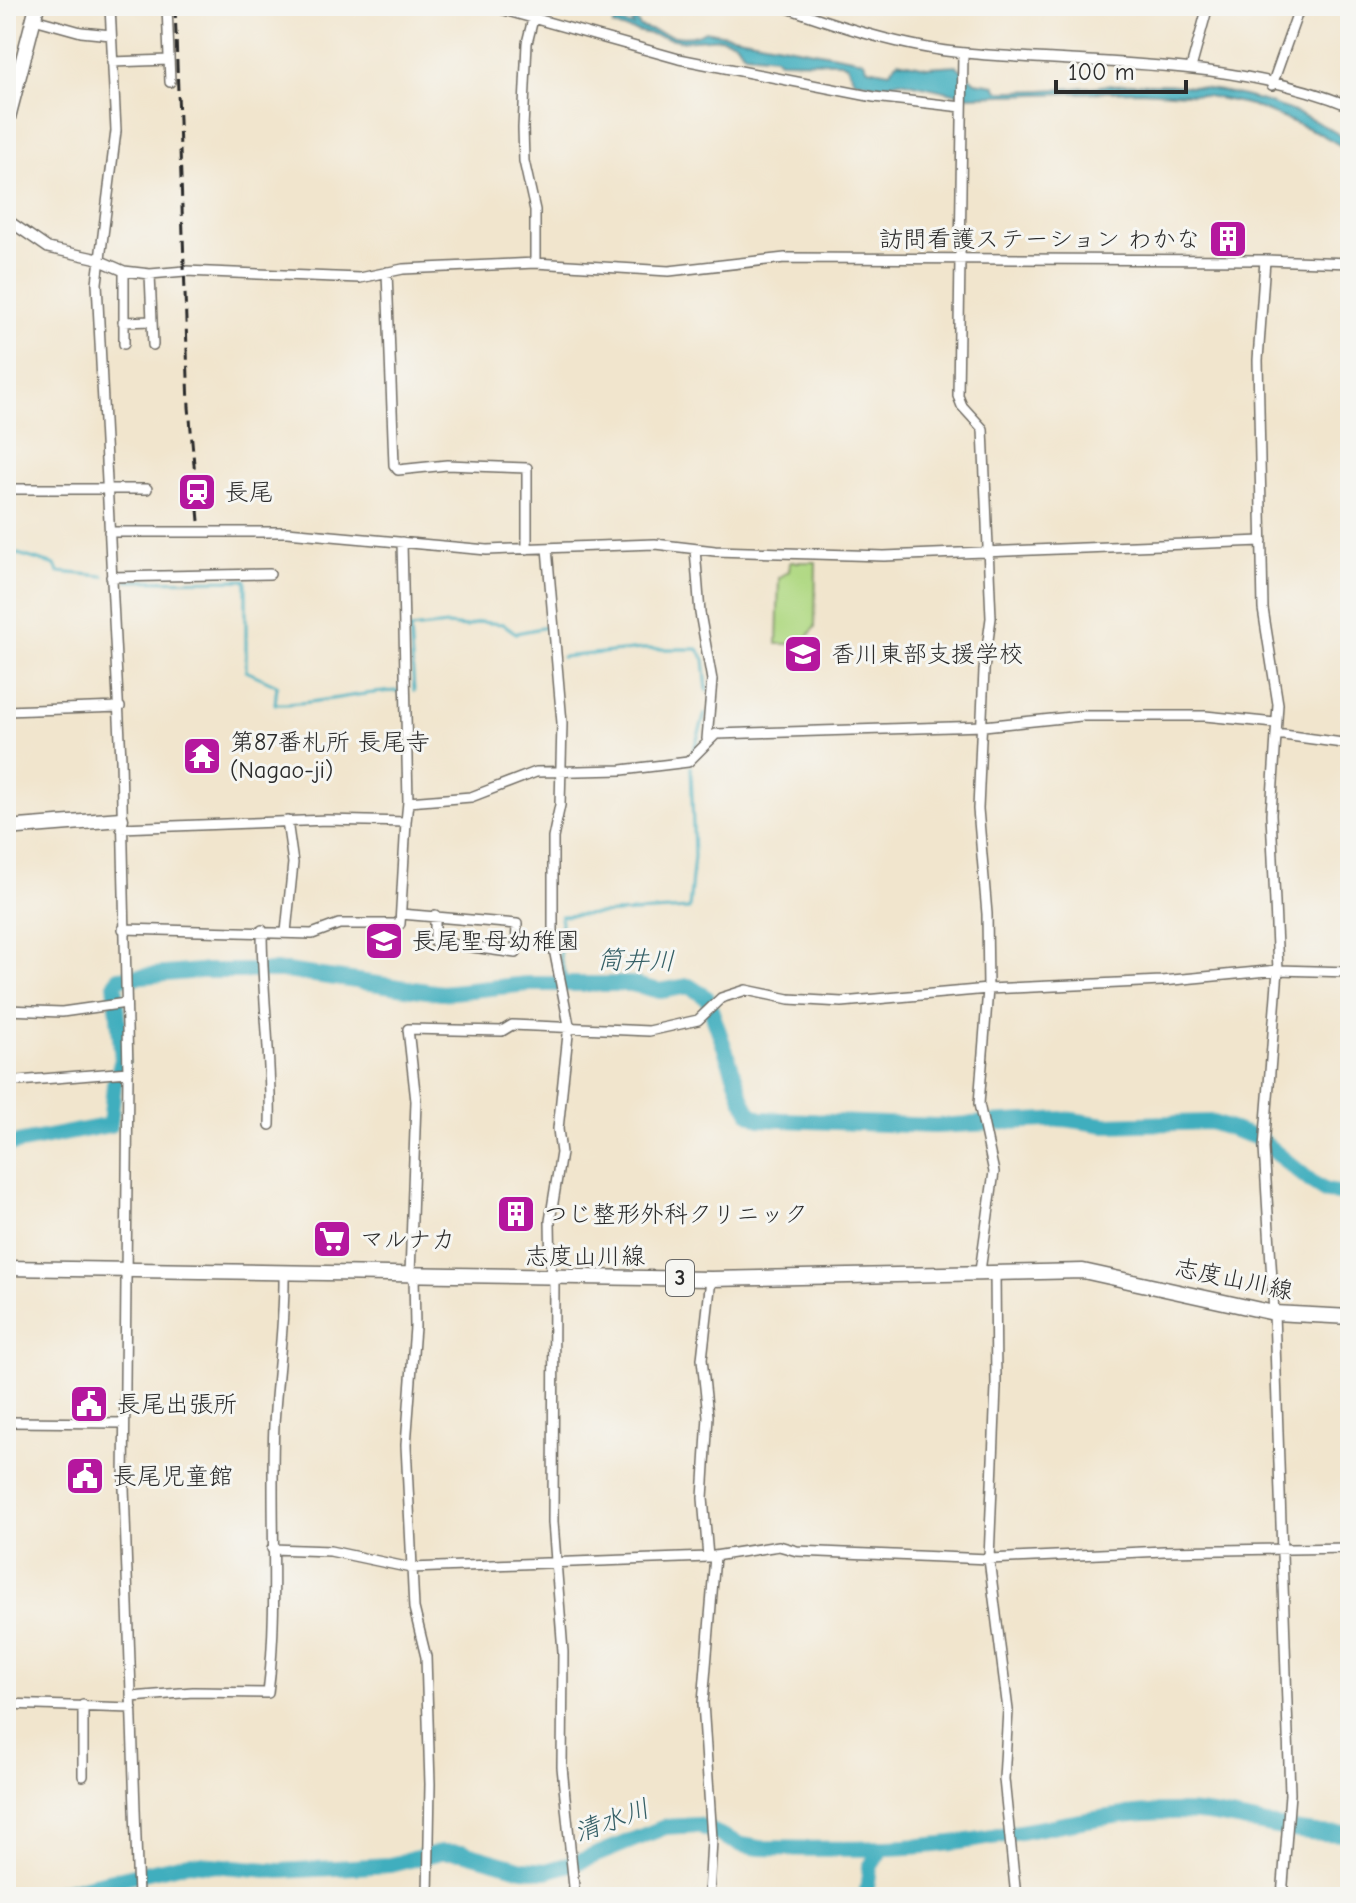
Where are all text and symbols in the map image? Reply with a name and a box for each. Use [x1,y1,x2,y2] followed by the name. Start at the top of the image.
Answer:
[1056,44,1186,94] scale bar
[1068,58,1135,86] text: 100 m
[1207,218,1249,260] building icon: 訪問看護ステーション わかな
[879,225,1200,253] place label: 訪問看護ステーション わかな
[176,471,218,513] station icon: 長尾
[225,478,273,506] place label: 長尾
[782,633,824,675] school or university icon: 香川東部支援学校
[831,640,1023,668] place label: 香川東部支援学校
[230,728,430,784] place label: 第87番札所 長尾寺 (Nagao-ji)
[181,735,223,777] temple icon: 第87番札所 長尾寺 (Nagao-ji)
[363,920,405,962] school or university icon: 長尾聖母幼稚園
[412,927,580,955] place label: 長尾聖母幼稚園
[597,945,675,977] water label: 筒井川
[495,1193,537,1235] building icon: つじ整形外科クリニック
[544,1200,808,1228] place label: つじ整形外科クリニック
[311,1218,353,1260] supermarket icon: マルナカ
[360,1225,456,1253] place label: マルナカ
[525,1242,645,1270] street label: 志度山川線
[1172,1253,1296,1305] street label: 志度山川線
[666,1260,694,1296] road number: 3
[68,1383,110,1425] public building icon: 長尾出張所
[117,1390,237,1418] place label: 長尾出張所
[64,1455,106,1497] public building icon: 長尾児童館
[113,1462,233,1490] place label: 長尾児童館
[570,1794,654,1848] water label: 清水川

